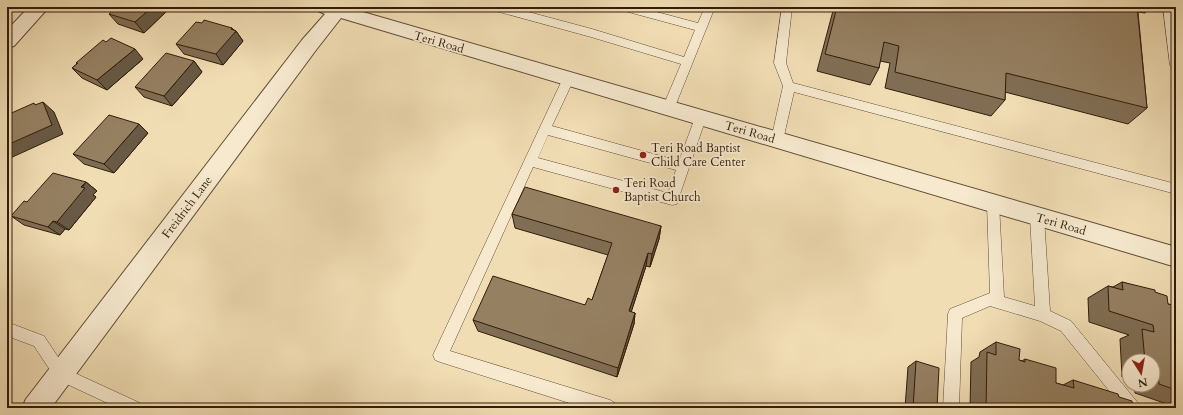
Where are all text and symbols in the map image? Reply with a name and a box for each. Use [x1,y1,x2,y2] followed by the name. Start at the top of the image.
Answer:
[412,27,467,57] street label: Teri Road
[723,117,778,147] street label: Teri Road
[651,140,746,170] place label: Teri Road Baptist Child Care Center
[638,150,648,160] marker: Teri Road Baptist Child Care Center
[158,173,216,241] street label: Freidrich Lane
[624,175,701,205] place label: Teri Road Baptist Church
[611,185,621,195] marker: Teri Road Baptist Church
[1034,209,1089,239] street label: Teri Road
[1121,353,1161,393] north arrow
[1136,374,1149,391] text: N

